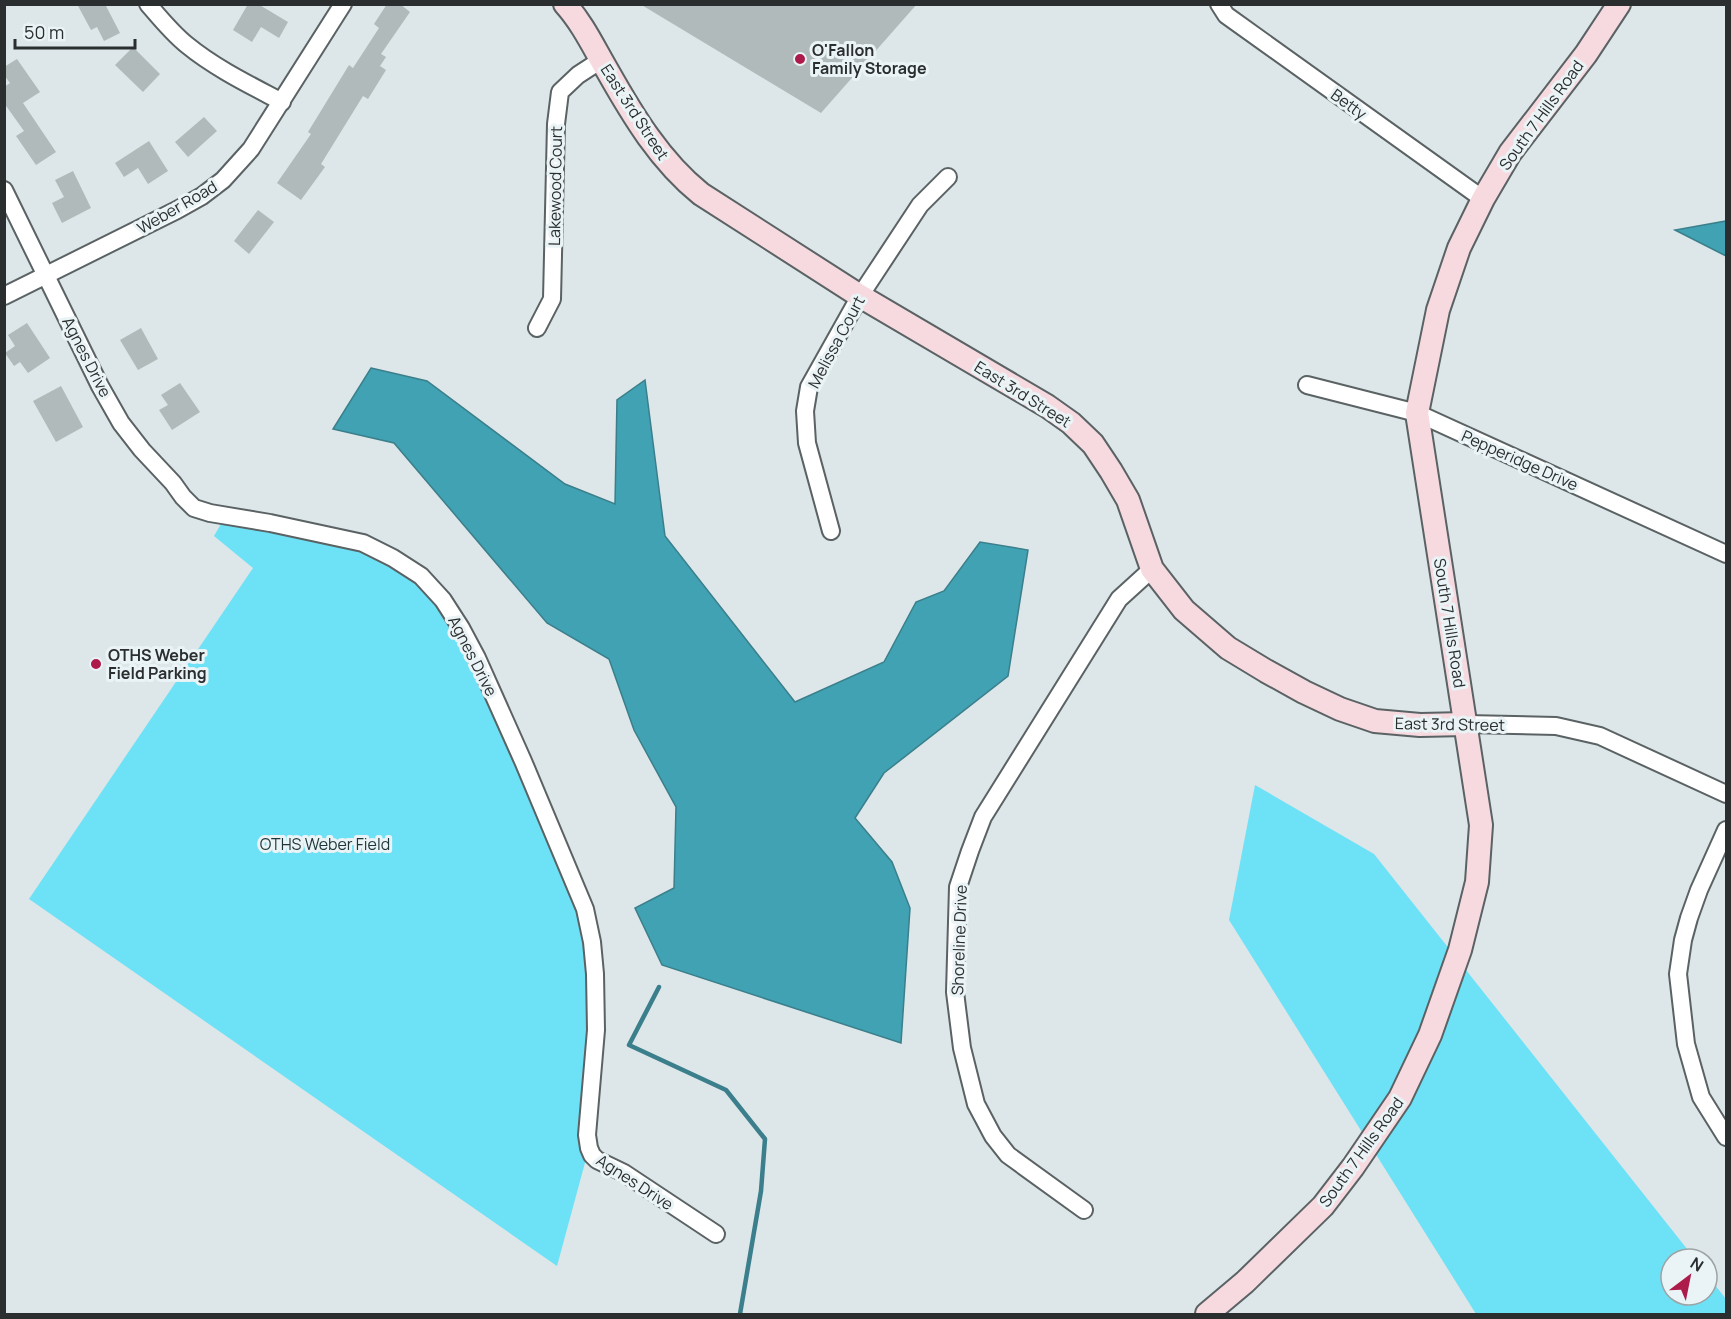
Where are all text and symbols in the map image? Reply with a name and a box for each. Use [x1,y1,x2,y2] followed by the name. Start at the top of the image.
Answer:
[15,12,135,50] scale bar
[24,20,64,44] text: 50 m
[812,39,927,79] place label: O'Fallon Family Storage
[793,52,807,66] marker: O'Fallon Family Storage
[1494,56,1588,174] street label: South 7 Hills Road
[596,60,674,164] street label: East 3rd Street
[1327,84,1372,125] street label: Betty
[543,126,567,246] street label: Lakewood Court
[133,175,221,239] street label: Weber Road
[802,292,870,392] street label: Melissa Court
[57,313,117,401] street label: Agnes Drive
[970,355,1076,433] street label: East 3rd Street
[1458,424,1582,496] street label: Pepperidge Drive
[1429,557,1471,689] street label: South 7 Hills Road
[443,612,503,700] street label: Agnes Drive
[108,644,207,684] place label: OTHS Weber Field Parking
[89,657,103,671] marker: OTHS Weber Field Parking
[1395,712,1505,736] street label: East 3rd Street
[260,833,390,855] park label: OTHS Weber Field
[946,884,972,996] street label: Shoreline Drive
[1314,1093,1408,1211] street label: South 7 Hills Road
[592,1149,678,1215] street label: Agnes Drive
[1659,1247,1719,1307] north arrow
[1686,1252,1708,1277] text: N

